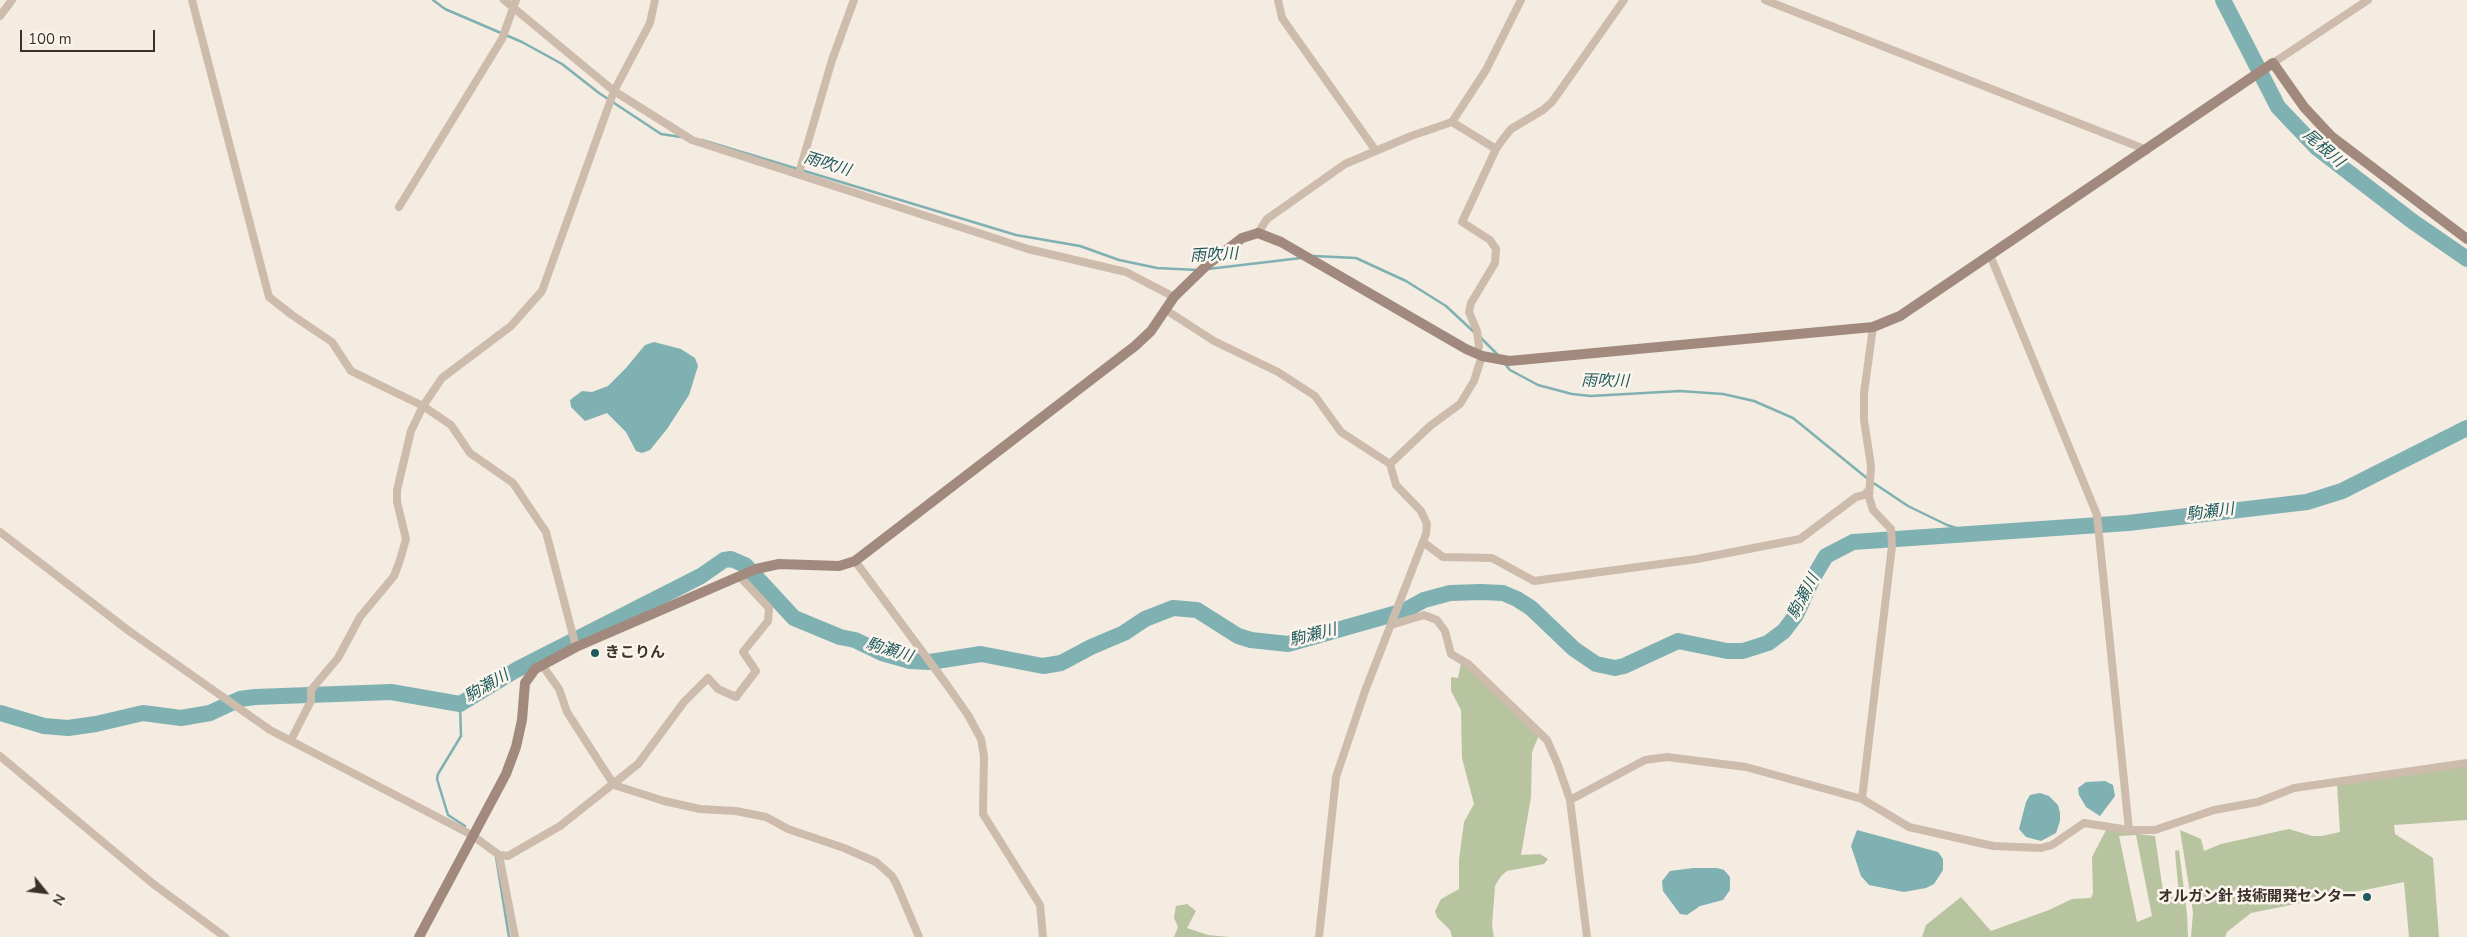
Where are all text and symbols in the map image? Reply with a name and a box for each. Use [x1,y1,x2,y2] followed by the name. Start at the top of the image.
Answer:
[22,20,158,52] scale bar
[28,29,72,49] text: 100 m
[2299,126,2347,172] water label: 尾根川
[801,149,853,181] water label: 雨吹川
[1190,245,1238,267] water label: 雨吹川
[1581,372,1629,392] water label: 雨吹川
[2185,501,2235,525] water label: 駒瀬川
[1784,571,1824,623] water label: 駒瀬川
[1287,621,1339,651] water label: 駒瀬川
[863,635,915,667] water label: 駒瀬川
[605,644,665,662] place label: きこりん
[589,647,601,659] marker: きこりん
[461,667,513,707] water label: 駒瀬川
[20,867,70,917] north arrow
[2158,888,2357,906] place label: オルガン針 技術開発センター
[48,890,69,909] text: N
[2361,891,2373,903] marker: オルガン針 技術開発センター

